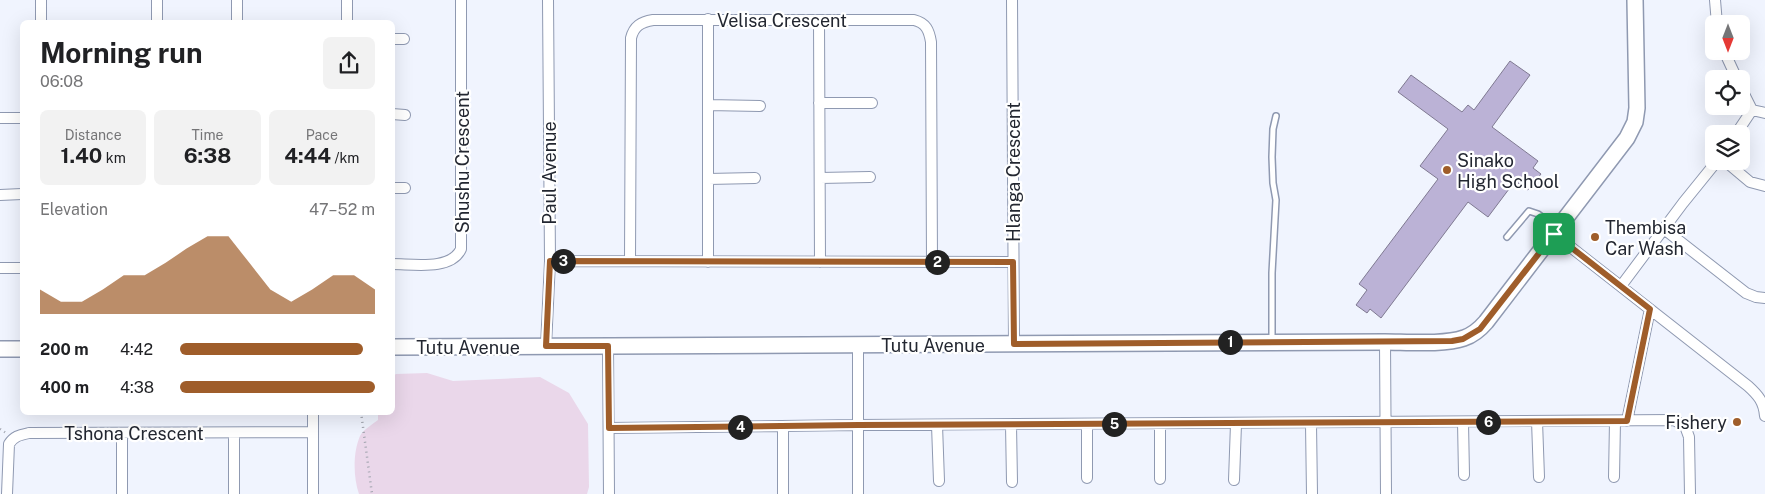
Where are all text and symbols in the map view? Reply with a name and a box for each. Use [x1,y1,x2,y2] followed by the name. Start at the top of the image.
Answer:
[717,10,847,31] street label: Velisa Crescent
[1705,15,1750,60] north arrow
[1705,15,1750,170] map controls
[40,36,203,69] text: Morning run
[323,37,375,89] button: share
[1705,70,1750,115] button: locate
[40,72,83,91] text: 06:08
[452,91,473,233] street label: Shushu Crescent
[1003,102,1024,242] street label: Hlanga Crescent
[539,121,560,225] street label: Paul Avenue
[1705,125,1750,170] button: layers
[65,127,122,143] text: Distance
[192,127,223,143] text: Time
[306,127,338,143] text: Pace
[61,143,102,168] text: 1.40
[184,143,231,168] text: 6:38
[284,143,331,168] text: 4:44
[102,150,126,166] text: km
[331,150,359,166] text: /km
[1457,150,1559,192] place label: Sinako High School
[1441,164,1453,176] marker: Sinako High School
[40,200,108,219] text: Elevation
[309,200,375,219] text: 47–52 m
[1533,213,1575,255] pin
[1605,217,1686,259] place label: Thembisa Car Wash
[1540,220,1568,248] icon: arrive
[1589,231,1601,243] marker: Thembisa Car Wash
[550,248,576,274] pin: 3
[924,250,950,274] pin: 2
[559,253,568,269] text: 3
[933,254,942,270] text: 2
[1218,330,1242,354] pin: 1
[1228,334,1234,350] text: 1
[881,335,985,356] street label: Tutu Avenue
[416,337,520,358] street label: Tutu Avenue
[40,340,89,359] text: 200 m
[120,340,153,359] text: 4:42
[40,378,89,397] text: 400 m
[120,378,154,397] text: 4:38
[1476,410,1500,434] pin: 6
[1102,412,1126,436] pin: 5
[1665,412,1727,433] place label: Fishery
[728,414,752,440] pin: 4
[1484,414,1493,430] text: 6
[1110,416,1119,432] text: 5
[1731,416,1743,428] marker: Fishery
[736,419,745,435] text: 4
[64,423,204,444] street label: Tshona Crescent

